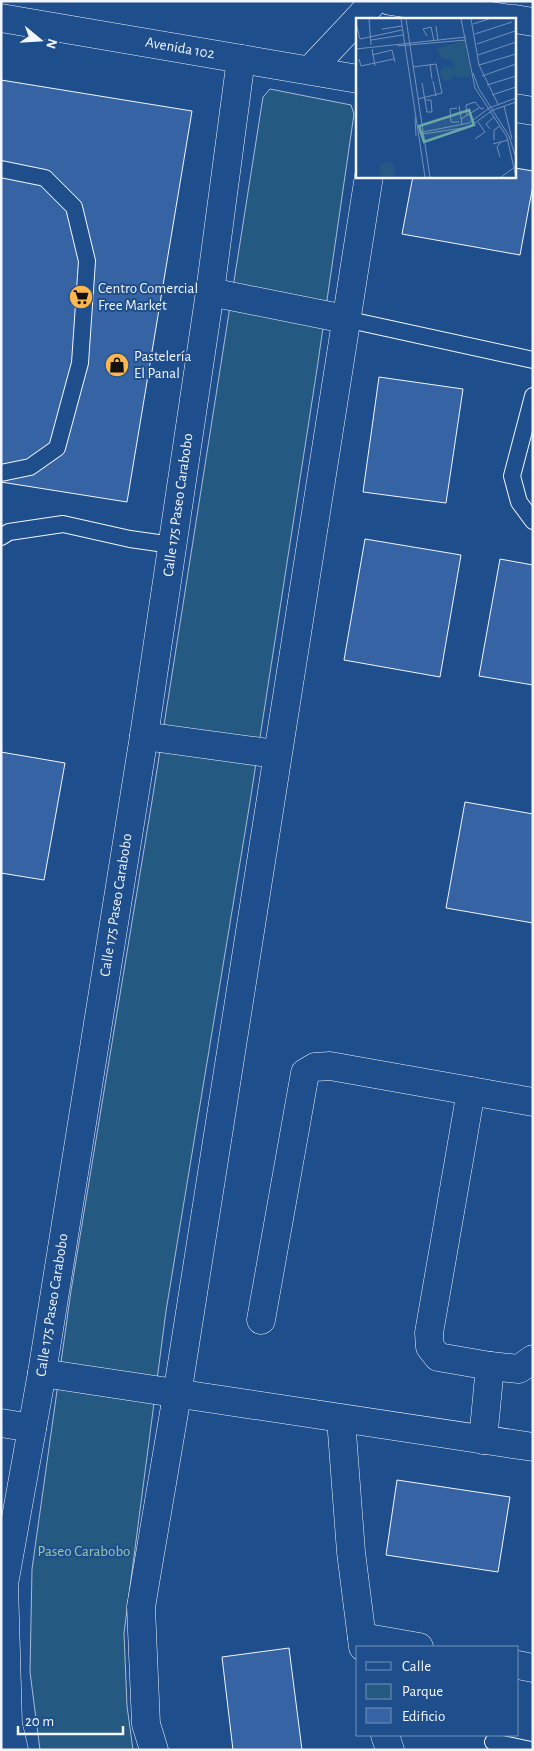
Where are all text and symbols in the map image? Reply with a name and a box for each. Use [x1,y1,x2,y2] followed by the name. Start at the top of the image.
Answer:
[15,15,65,65] north arrow
[356,18,516,178] inset map
[144,35,216,61] street label: Avenida 102
[43,37,60,51] text: N
[98,281,198,313] place label: Centro Comercial Free Market
[68,284,94,310] supermarket icon: Centro Comercial Free Market
[134,349,191,381] place label: Pastelería El Panal
[104,352,130,378] shop icon: Pastelería El Panal
[161,432,195,578] street label: Calle 175 Paseo Carabobo
[97,832,135,978] street label: Calle 175 Paseo Carabobo
[33,1232,71,1378] street label: Calle 175 Paseo Carabobo
[37,1544,131,1559] park label: Paseo Carabobo
[356,1646,519,1736] legend
[402,1659,431,1674] text: Calle
[402,1684,443,1699] text: Parque
[18,1704,122,1736] scale bar
[402,1709,445,1724] text: Edificio
[25,1714,54,1729] text: 20 m

